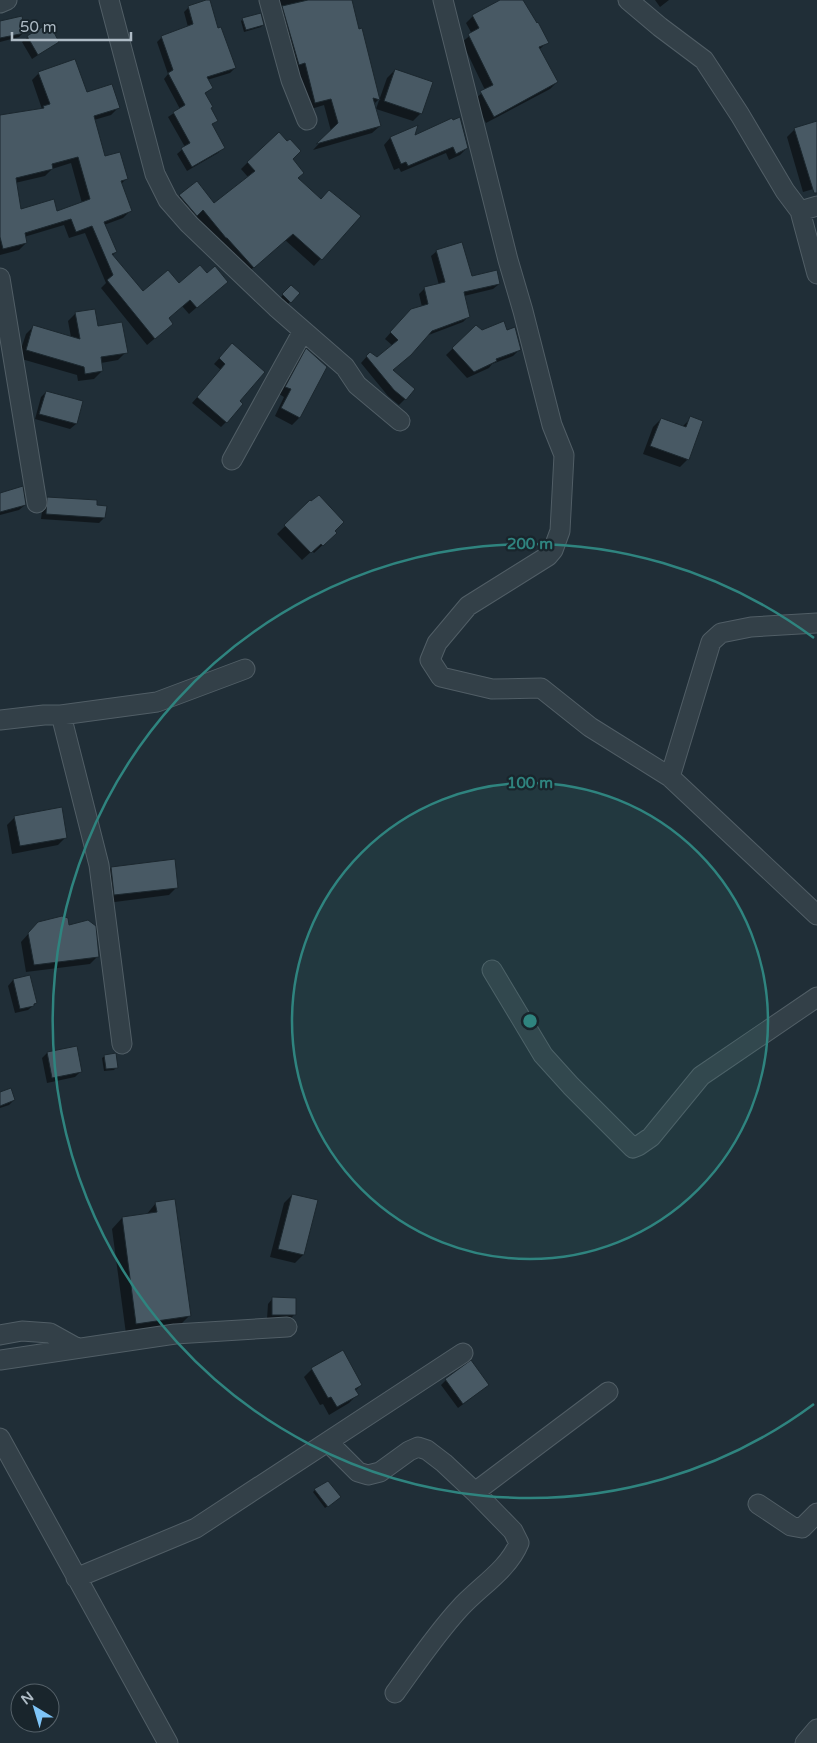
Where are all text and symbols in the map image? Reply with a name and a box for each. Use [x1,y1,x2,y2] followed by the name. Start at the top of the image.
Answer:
[12,10,131,42] scale bar
[20,18,57,36] text: 50 m
[507,535,553,553] text: 200 m
[507,774,553,792] text: 100 m
[521,1012,539,1030] centre of rings
[10,1683,60,1733] north arrow
[18,1688,37,1708] text: N

